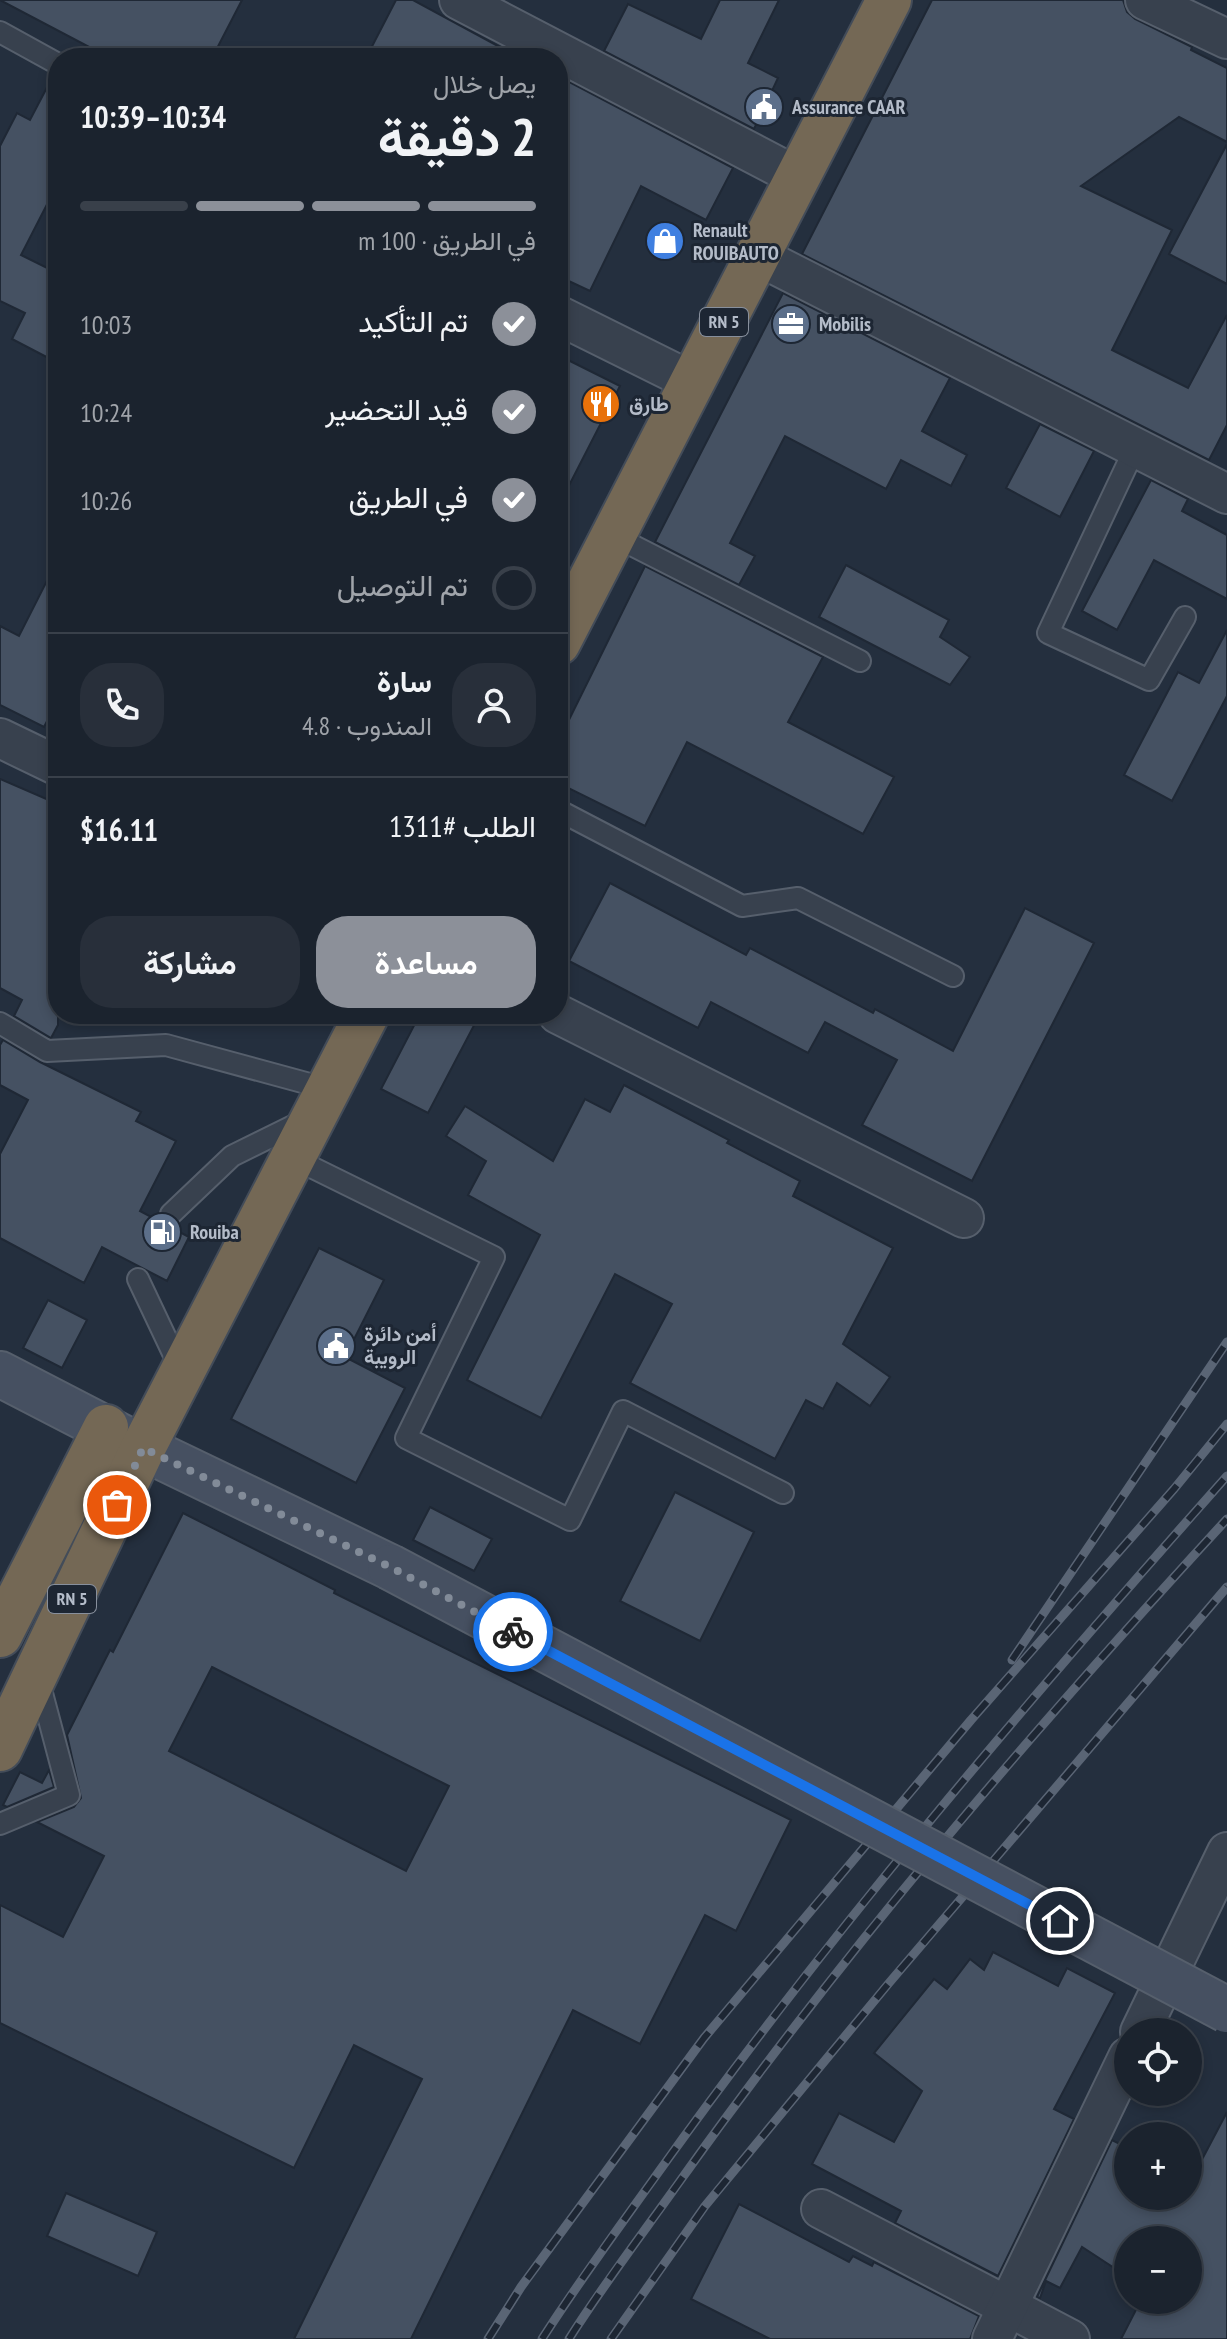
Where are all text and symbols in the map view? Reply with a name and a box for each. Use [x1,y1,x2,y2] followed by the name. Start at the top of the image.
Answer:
[433,67,536,100] text: يصل خلال
[743,86,785,128] public building icon: Assurance CAAR
[791,94,905,120] place label: Assurance CAAR
[80,97,226,136] text: 10:34–10:39
[378,103,536,170] text: 2 دقيقة
[693,217,779,266] place label: Renault ROUIBAUTO
[644,220,686,262] shop icon: Renault ROUIBAUTO
[358,224,536,257] text: في الطريق · 100 m
[358,301,468,340] text: تم التأكيد
[492,302,536,346] icon: check
[770,303,812,345] office icon: Mobilis
[80,308,132,341] text: 10:03
[700,308,748,336] road number: RN 5
[819,311,871,337] place label: Mobilis
[580,383,622,425] restaurant icon: طارق
[325,389,468,428] text: قيد التحضير
[492,390,536,434] icon: check
[629,391,669,417] place label: طارق
[80,396,132,429] text: 10:24
[349,477,468,516] text: في الطريق
[492,478,536,522] icon: check
[80,484,132,517] text: 10:26
[337,565,468,604] text: تم التوصيل
[377,661,432,700] text: سارة
[80,663,164,747] button: phone
[452,663,536,747] button: person
[302,709,432,742] text: المندوب · 4.8
[389,806,536,845] text: الطلب #1311
[80,810,158,849] text: $16.11
[80,916,300,1008] button: مشاركة
[316,916,536,1008] button: مساعدة
[141,1211,183,1253] fuel station icon: Rouiba
[190,1219,239,1245] place label: Rouiba
[364,1321,436,1370] place label: أمن دائرة الرويبة
[315,1325,357,1367] public building icon: أمن دائرة الرويبة
[83,1471,151,1539] pin
[95,1483,139,1527] icon: bag
[48,1585,96,1613] road number: RN 5
[473,1592,553,1672] courier
[491,1610,535,1654] icon: bike
[1026,1887,1094,1955] pin
[1038,1899,1082,1943] icon: home
[1114,2018,1202,2314] map controls
[1114,2018,1202,2106] button: locate
[1114,2122,1202,2210] button: +
[1114,2226,1202,2314] button: −

